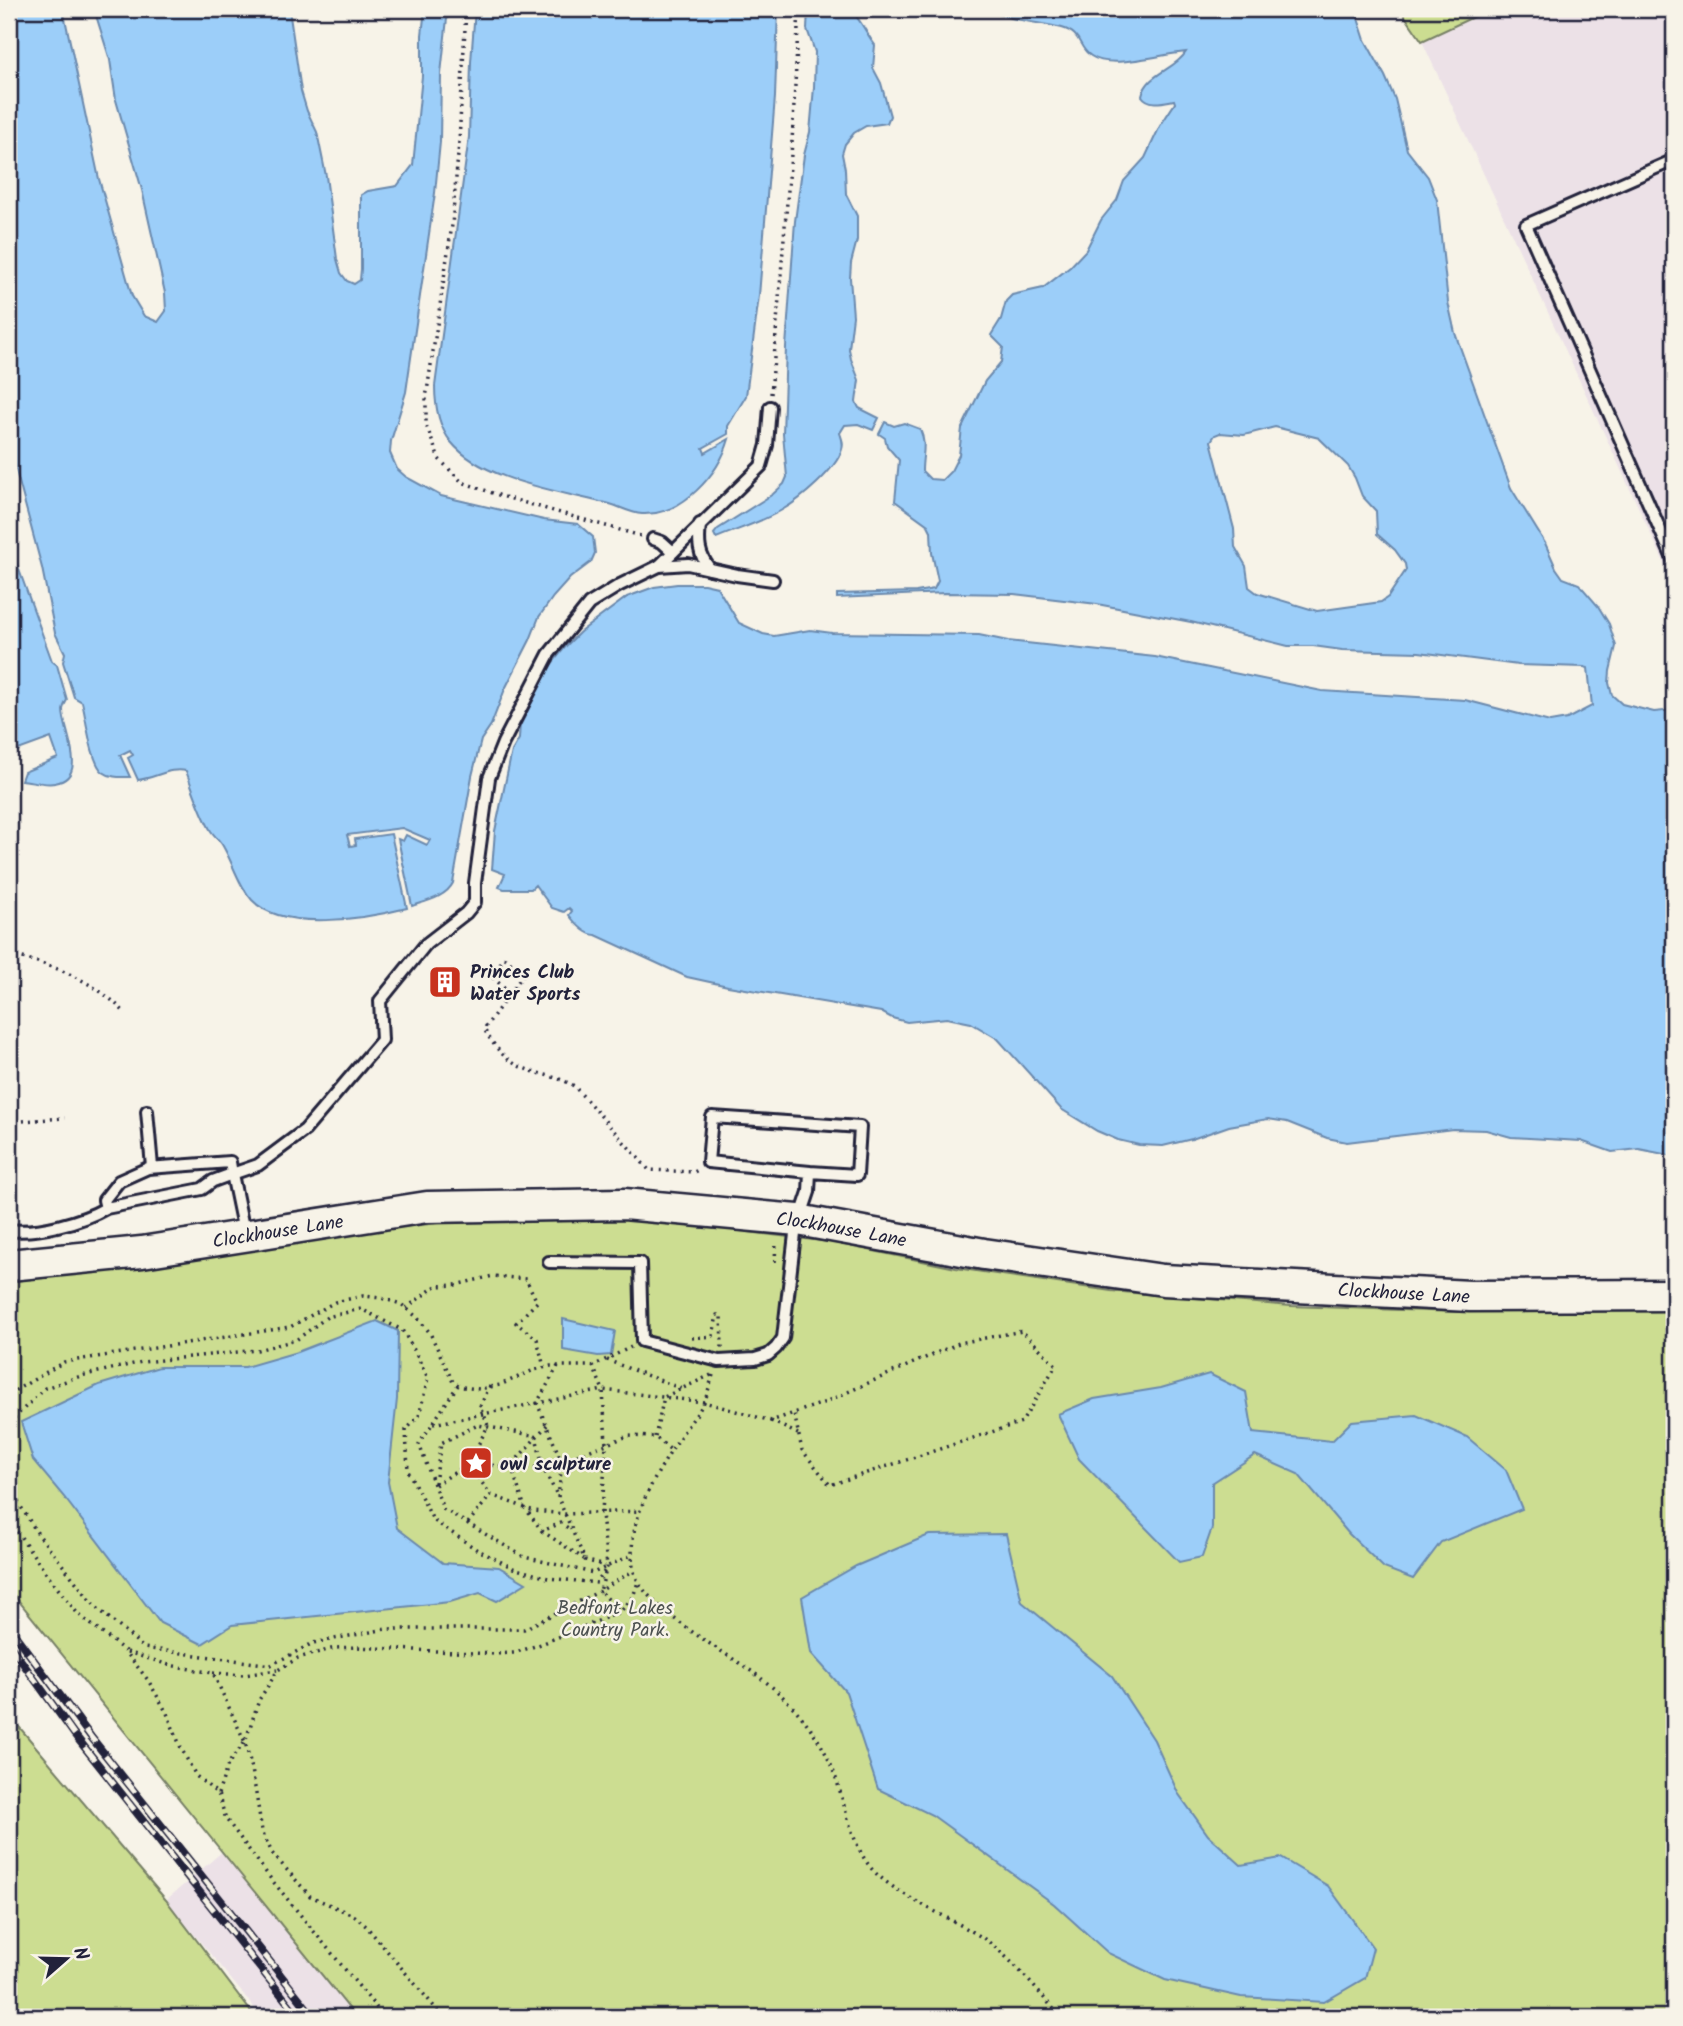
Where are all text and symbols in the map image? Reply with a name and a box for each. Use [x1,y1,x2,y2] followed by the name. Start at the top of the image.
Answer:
[470,958,580,1010] place label: Princes Club Water Sports
[426,963,464,1001] building icon: Princes Club Water Sports
[774,1205,909,1257] street label: Clockhouse Lane
[210,1207,346,1258] street label: Clockhouse Lane
[1337,1276,1471,1313] street label: Clockhouse Lane
[457,1444,495,1482] place icon: owl sculpture
[500,1450,611,1480] place label: owl sculpture
[557,1594,673,1646] park label: Bedfont Lakes Country Park.
[32,1924,102,1994] north arrow
[64,1943,96,1965] text: N

